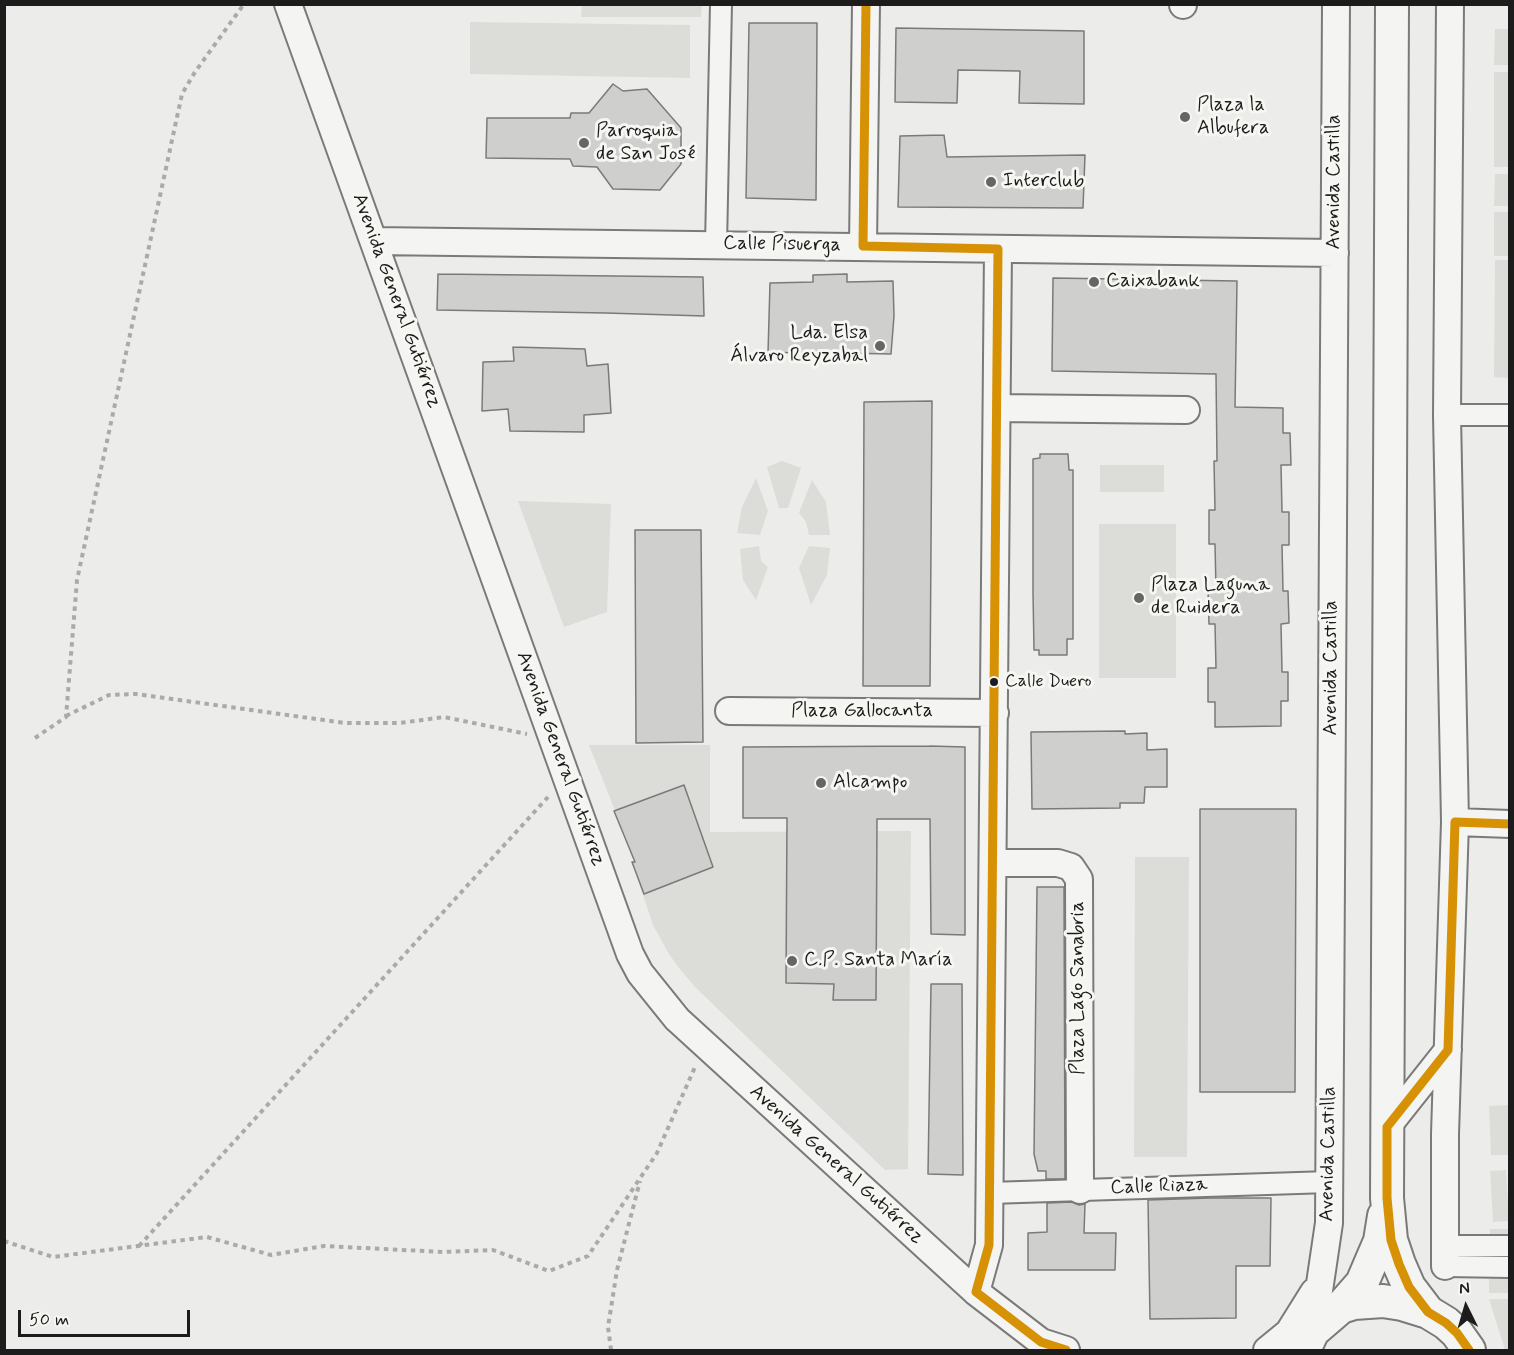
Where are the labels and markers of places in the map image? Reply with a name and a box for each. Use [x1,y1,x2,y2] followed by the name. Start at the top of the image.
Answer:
[1197,94,1269,141] place label: Plaza la Albufera
[1178,110,1192,124] marker: Plaza la Albufera
[596,120,695,167] place label: Parroquia de San José
[577,136,591,150] marker: Parroquia de San José
[1003,170,1084,194] place label: Interclub
[984,175,998,189] marker: Interclub
[1106,270,1200,294] place label: Caixabank
[1087,275,1101,289] marker: Caixabank
[730,322,868,369] place label: Lda. Elsa Álvaro Reyzabal
[873,339,887,353] marker: Lda. Elsa Álvaro Reyzabal
[1151,574,1270,621] place label: Plaza Laguna de Ruidera
[1132,591,1146,605] marker: Plaza Laguna de Ruidera
[1005,671,1092,693] place label: Calle Duero
[988,676,1000,688] marker: Calle Duero
[833,771,907,795] place label: Alcampo
[814,776,828,790] marker: Alcampo
[804,949,952,973] place label: C.P. Santa María
[785,954,799,968] marker: C.P. Santa María

